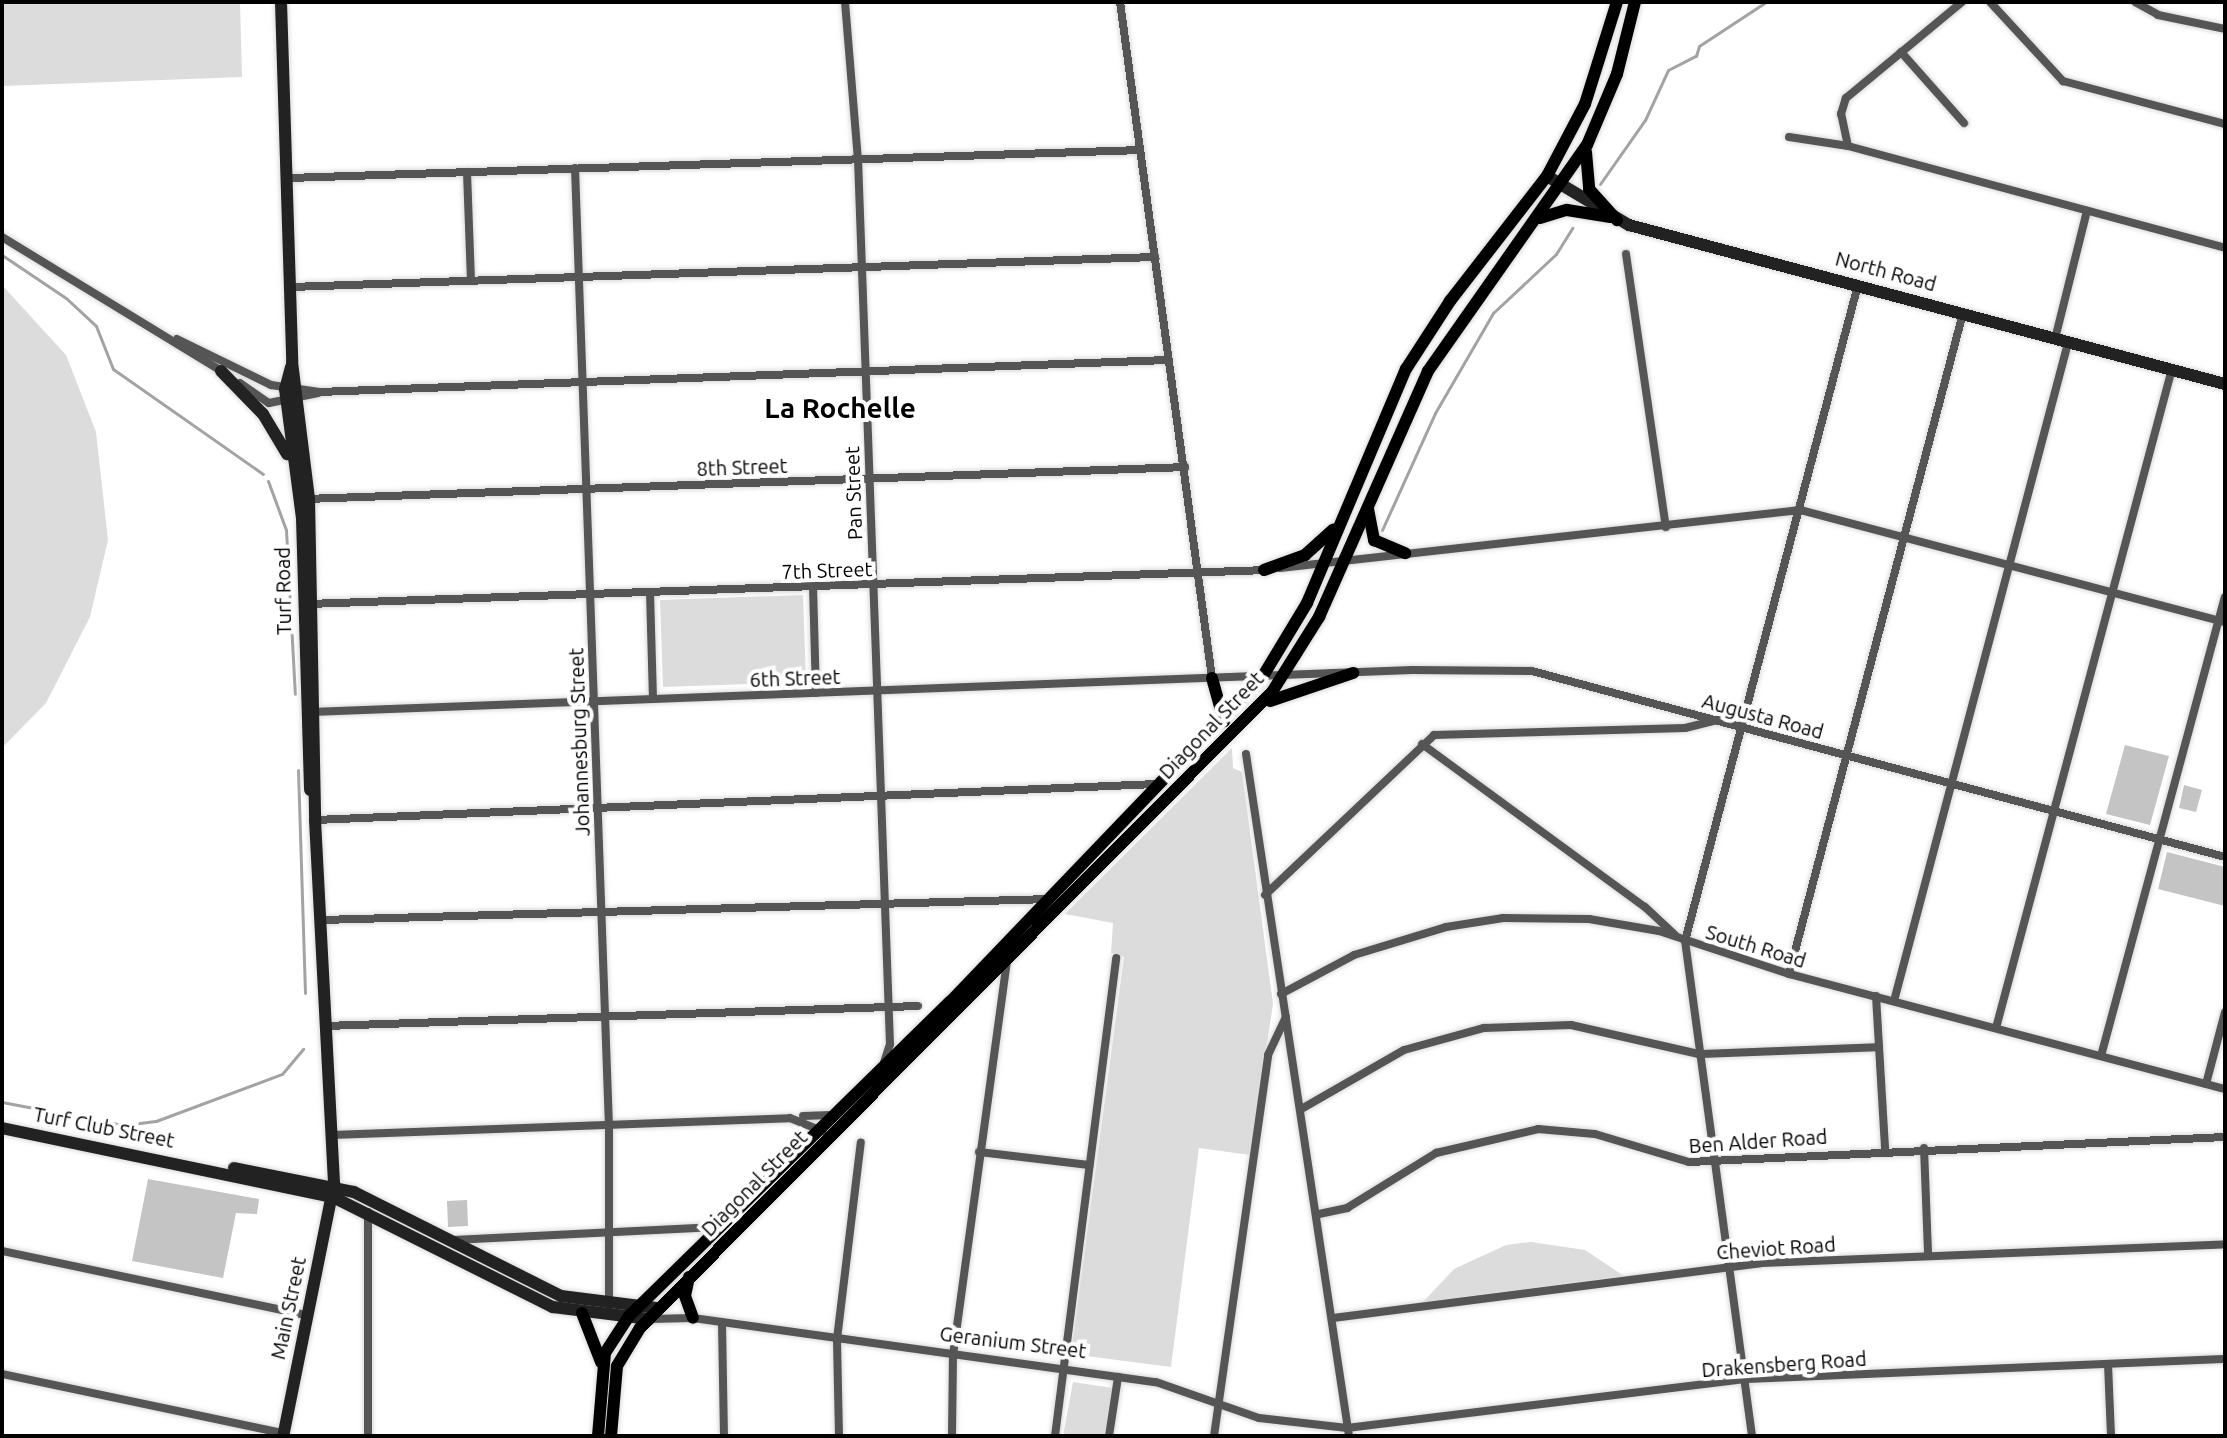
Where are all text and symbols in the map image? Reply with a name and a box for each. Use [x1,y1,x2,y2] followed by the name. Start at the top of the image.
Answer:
[1833,246,1939,296] street label: North Road
[764,391,916,425] district label: La Rochelle
[839,446,867,540] street label: Pan Street
[696,453,788,481] street label: 8th Street
[270,547,296,635] street label: Turf Road
[781,556,873,584] street label: 7th Street
[564,647,594,837] street label: Johannesburg Street
[749,664,841,692] street label: 6th Street
[1154,666,1268,784] street label: Diagonal Street
[1700,688,1826,744] street label: Augusta Road
[1703,919,1809,973] street label: South Road
[32,1102,176,1152] street label: Turf Club Street
[1688,1124,1828,1158] street label: Ben Alder Road
[696,1125,812,1241] street label: Diagonal Street
[1716,1232,1836,1264] street label: Cheviot Road
[265,1254,311,1362] street label: Main Street
[938,1321,1088,1363] street label: Geranium Street
[1701,1346,1867,1382] street label: Drakensberg Road

